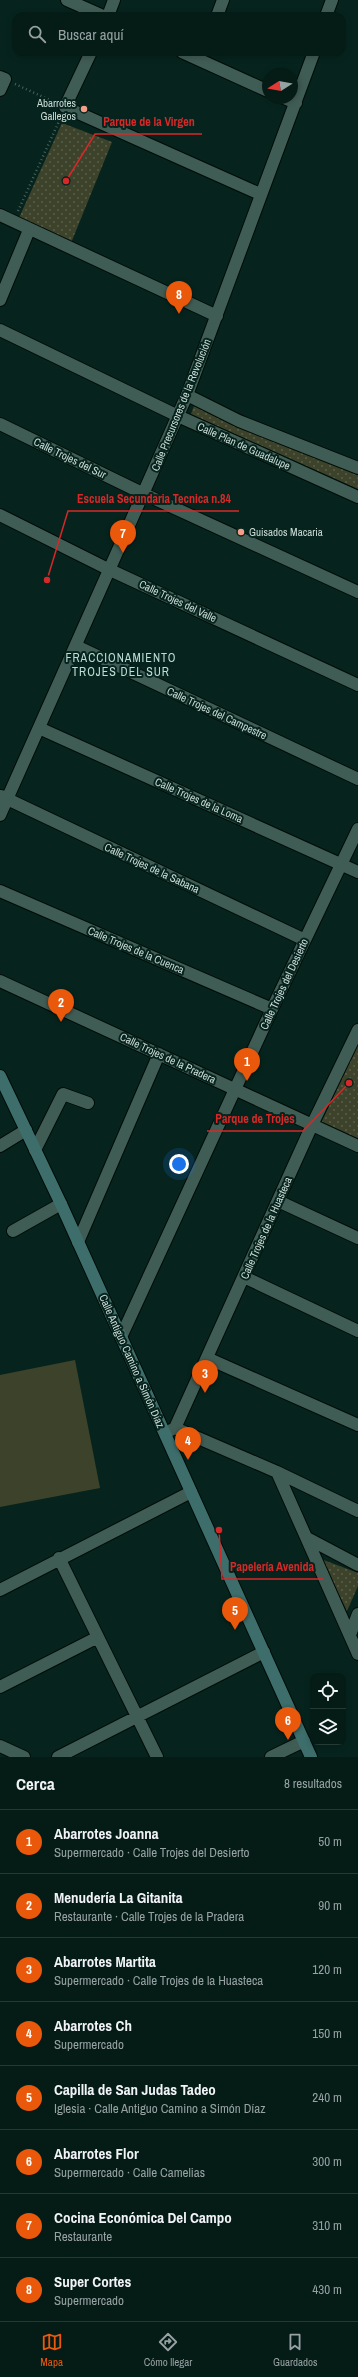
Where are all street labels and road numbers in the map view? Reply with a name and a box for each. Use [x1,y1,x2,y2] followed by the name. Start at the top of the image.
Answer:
[148,337,214,473] street label: Calle Precursores de la Revolución
[195,419,293,473] street label: Calle Plan de Guadalupe
[32,434,108,482] street label: Calle Trojes del Sur
[137,577,219,625] street label: Calle Trojes del Valle
[165,684,269,742] street label: Calle Trojes del Campestre
[153,774,245,826] street label: Calle Trojes de la Loma
[102,840,202,896] street label: Calle Trojes de la Sabana
[86,923,186,977] street label: Calle Trojes de la Cuenca
[257,936,311,1032] street label: Calle Trojes del Desierto
[118,1030,218,1086] street label: Calle Trojes de la Pradera
[237,1175,295,1281] street label: Calle Trojes de la Huasteca
[96,1292,168,1430] street label: Calle Antiguo Camino a Simón Díaz

